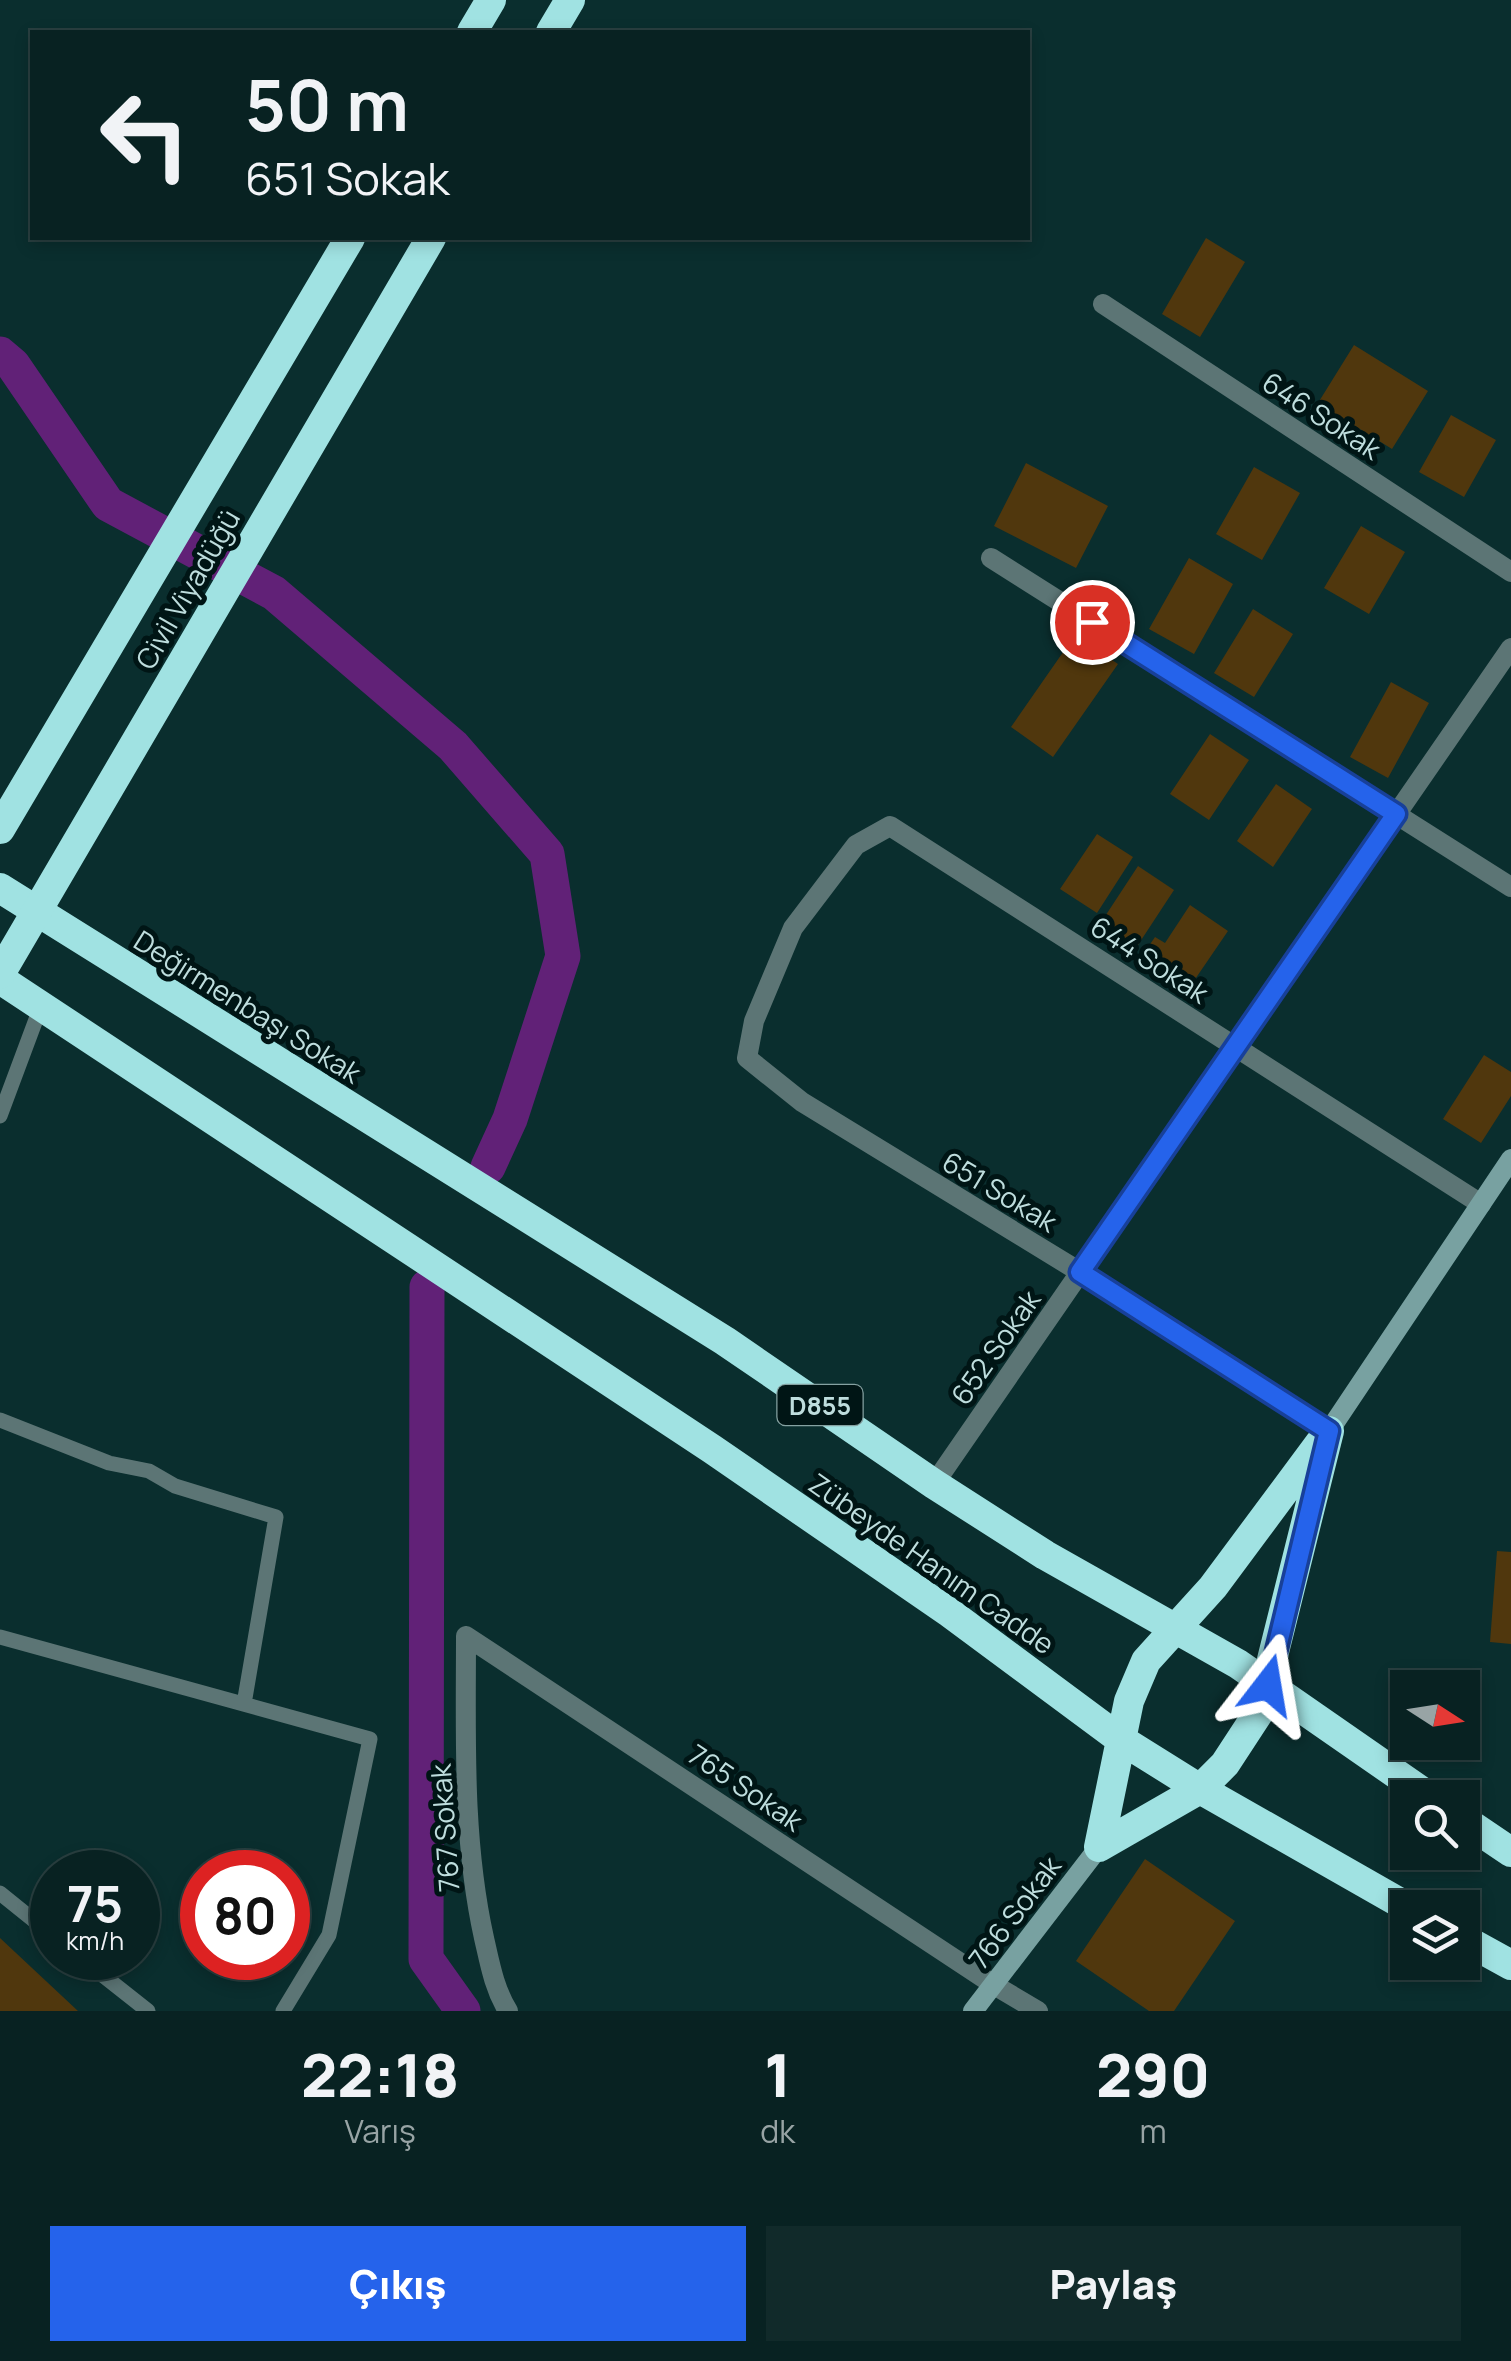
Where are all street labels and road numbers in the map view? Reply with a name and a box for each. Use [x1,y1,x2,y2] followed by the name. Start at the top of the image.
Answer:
[1255,363,1389,468] street label: 646 Sokak
[126,502,248,676] street label: Civil Viyadüğü
[1084,907,1217,1012] street label: 644 Sokak
[127,921,370,1092] street label: Değirmenbaşı Sokak
[936,1142,1065,1241] street label: 651 Sokak
[942,1281,1049,1412] street label: 652 Sokak
[778,1385,862,1425] road number: D855
[802,1464,1062,1662] street label: Zübeyde Hanım Cadde
[681,1735,812,1840] street label: 765 Sokak
[420,1762,467,1893] street label: 767 Sokak
[959,1847,1069,1976] street label: 766 Sokak

